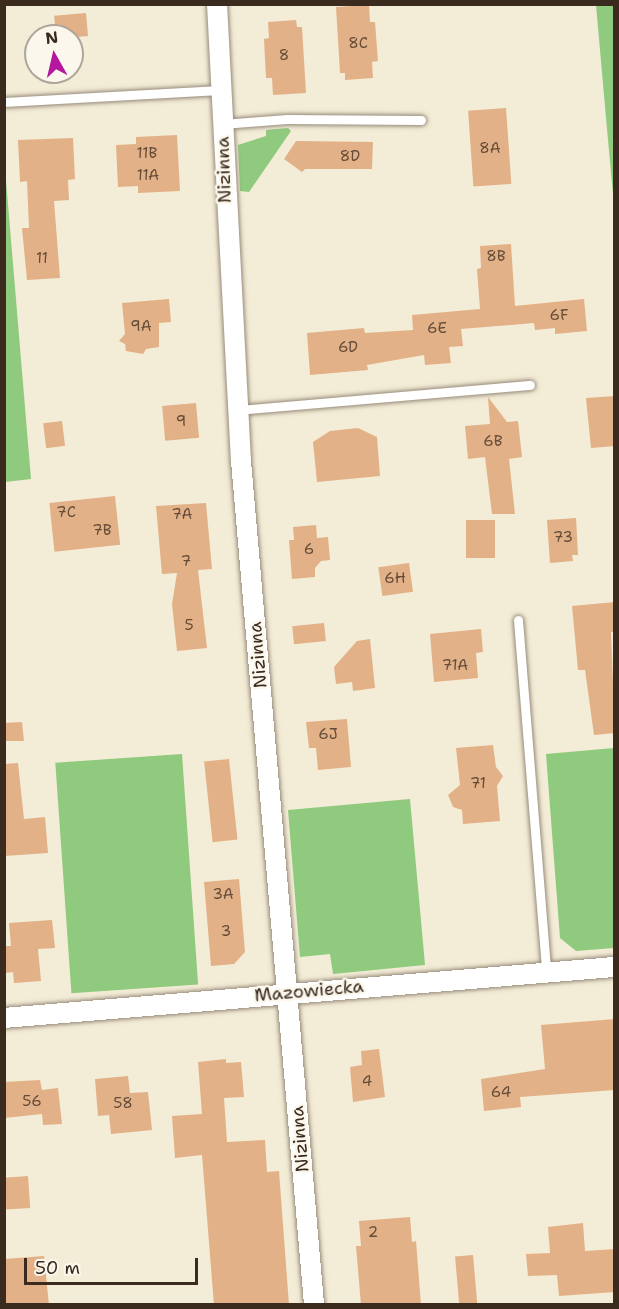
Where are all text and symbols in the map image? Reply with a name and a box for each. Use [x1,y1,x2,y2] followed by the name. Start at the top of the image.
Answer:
[24,24,84,84] north arrow
[44,26,59,49] text: N
[348,35,368,53] house number: 8C
[279,47,289,65] house number: 8
[212,136,236,204] street label: Nizinna
[479,140,501,158] house number: 8A
[137,145,157,163] house number: 11B
[340,148,360,166] house number: 8D
[137,167,159,185] house number: 11A
[486,248,506,266] house number: 8B
[36,250,48,268] house number: 11
[550,307,568,325] house number: 6F
[130,318,152,336] house number: 9A
[427,320,447,338] house number: 6E
[338,339,358,357] house number: 6D
[176,413,186,431] house number: 9
[483,433,503,451] house number: 6B
[56,504,76,522] house number: 7C
[172,506,192,524] house number: 7A
[92,522,112,540] house number: 7B
[553,529,573,547] house number: 73
[304,541,314,559] house number: 6
[181,553,191,571] house number: 7
[384,570,406,588] house number: 6H
[184,617,194,635] house number: 5
[244,621,272,689] street label: Nizinna
[442,657,468,675] house number: 71A
[318,726,338,744] house number: 6J
[470,775,486,793] house number: 71
[212,886,234,904] house number: 3A
[221,923,231,941] house number: 3
[254,975,364,1007] street label: Mazowiecka
[362,1073,372,1091] house number: 4
[491,1084,511,1102] house number: 64
[22,1093,42,1111] house number: 56
[113,1095,133,1113] house number: 58
[286,1105,314,1173] street label: Nizinna
[368,1224,378,1242] house number: 2
[27,1246,201,1284] scale bar
[35,1256,80,1280] text: 50 m

